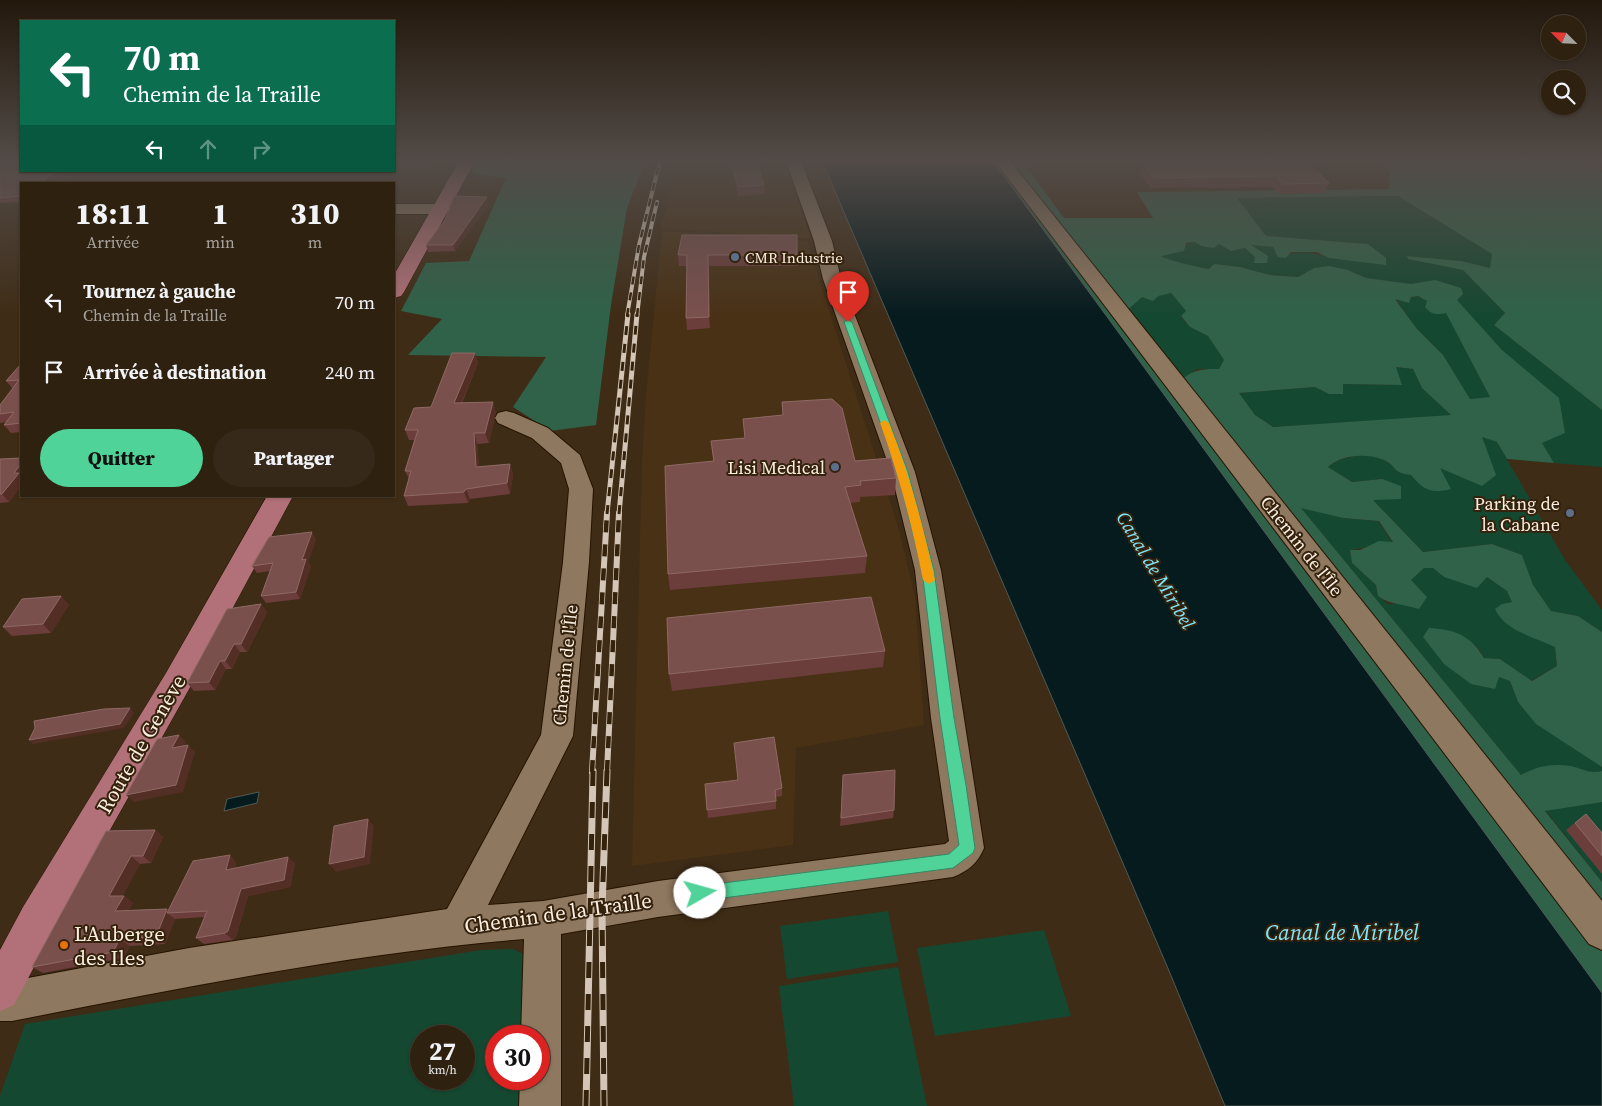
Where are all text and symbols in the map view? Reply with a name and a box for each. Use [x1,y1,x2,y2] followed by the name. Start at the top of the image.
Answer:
[1541,15,1586,60] north arrow
[1541,15,1586,115] map controls
[123,34,200,82] text: 70 m
[40,40,105,105] icon: left
[1541,70,1586,115] button: search
[123,79,321,109] text: Chemin de la Traille
[141,135,169,163] icon: left
[194,135,222,163] icon: ahead
[247,135,275,163] icon: right
[75,193,150,234] text: 18:11
[212,193,229,234] text: 1
[290,193,340,234] text: 310
[87,231,139,253] text: Arrivée
[206,231,235,253] text: min
[308,231,322,253] text: m
[745,247,843,268] place label: CMR Industrie
[729,251,741,263] marker: CMR Industrie
[827,271,869,322] pin
[83,278,236,304] text: Tournez à gauche
[834,278,862,306] icon: arrive
[40,288,68,316] icon: left
[334,289,375,315] text: 70 m
[83,304,227,326] text: Chemin de la Traille
[40,358,68,386] icon: arrive
[83,359,266,385] text: Arrivée à destination
[325,359,375,385] text: 240 m
[40,429,203,487] button: Quitter
[213,429,375,487] button: Partager
[728,455,825,480] place label: Lisi Medical
[829,461,841,473] marker: Lisi Medical
[1255,491,1349,601] street label: Chemin de l'Île
[1474,491,1560,537] place label: Parking de la Cabane
[1111,506,1202,634] water label: Canal de Miribel
[1564,507,1576,519] marker: Parking de la Cabane
[546,603,584,727] street label: Chemin de l'Île
[89,669,193,819] street label: Route de Genève
[673,866,725,918] position arrow
[462,885,654,941] street label: Chemin de la Traille
[1265,917,1420,947] water label: Canal de Miribel
[74,919,165,972] place label: L'Auberge des Iles
[58,939,70,951] marker: L'Auberge des Iles
[485,1025,550,1090] speed limit sign: 30
[429,1034,456,1068] text: 27
[428,1062,457,1078] text: km/h

